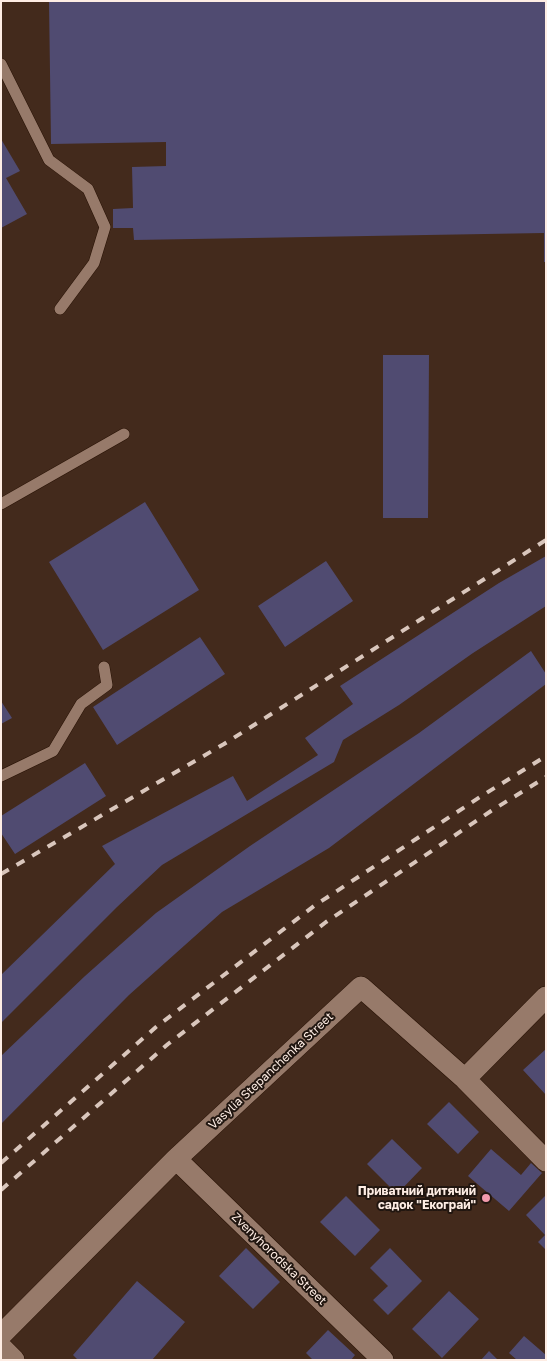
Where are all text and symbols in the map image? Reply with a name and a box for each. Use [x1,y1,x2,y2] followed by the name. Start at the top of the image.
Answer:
[206,1009,336,1133] street label: Vasylia Stepanchenka Street
[358,1184,476,1212] place label: Приватний дитячий садок "Екограй"
[480,1192,492,1204] marker: Приватний дитячий садок "Екограй"
[229,1210,329,1308] street label: Zvenyhorodska Street

